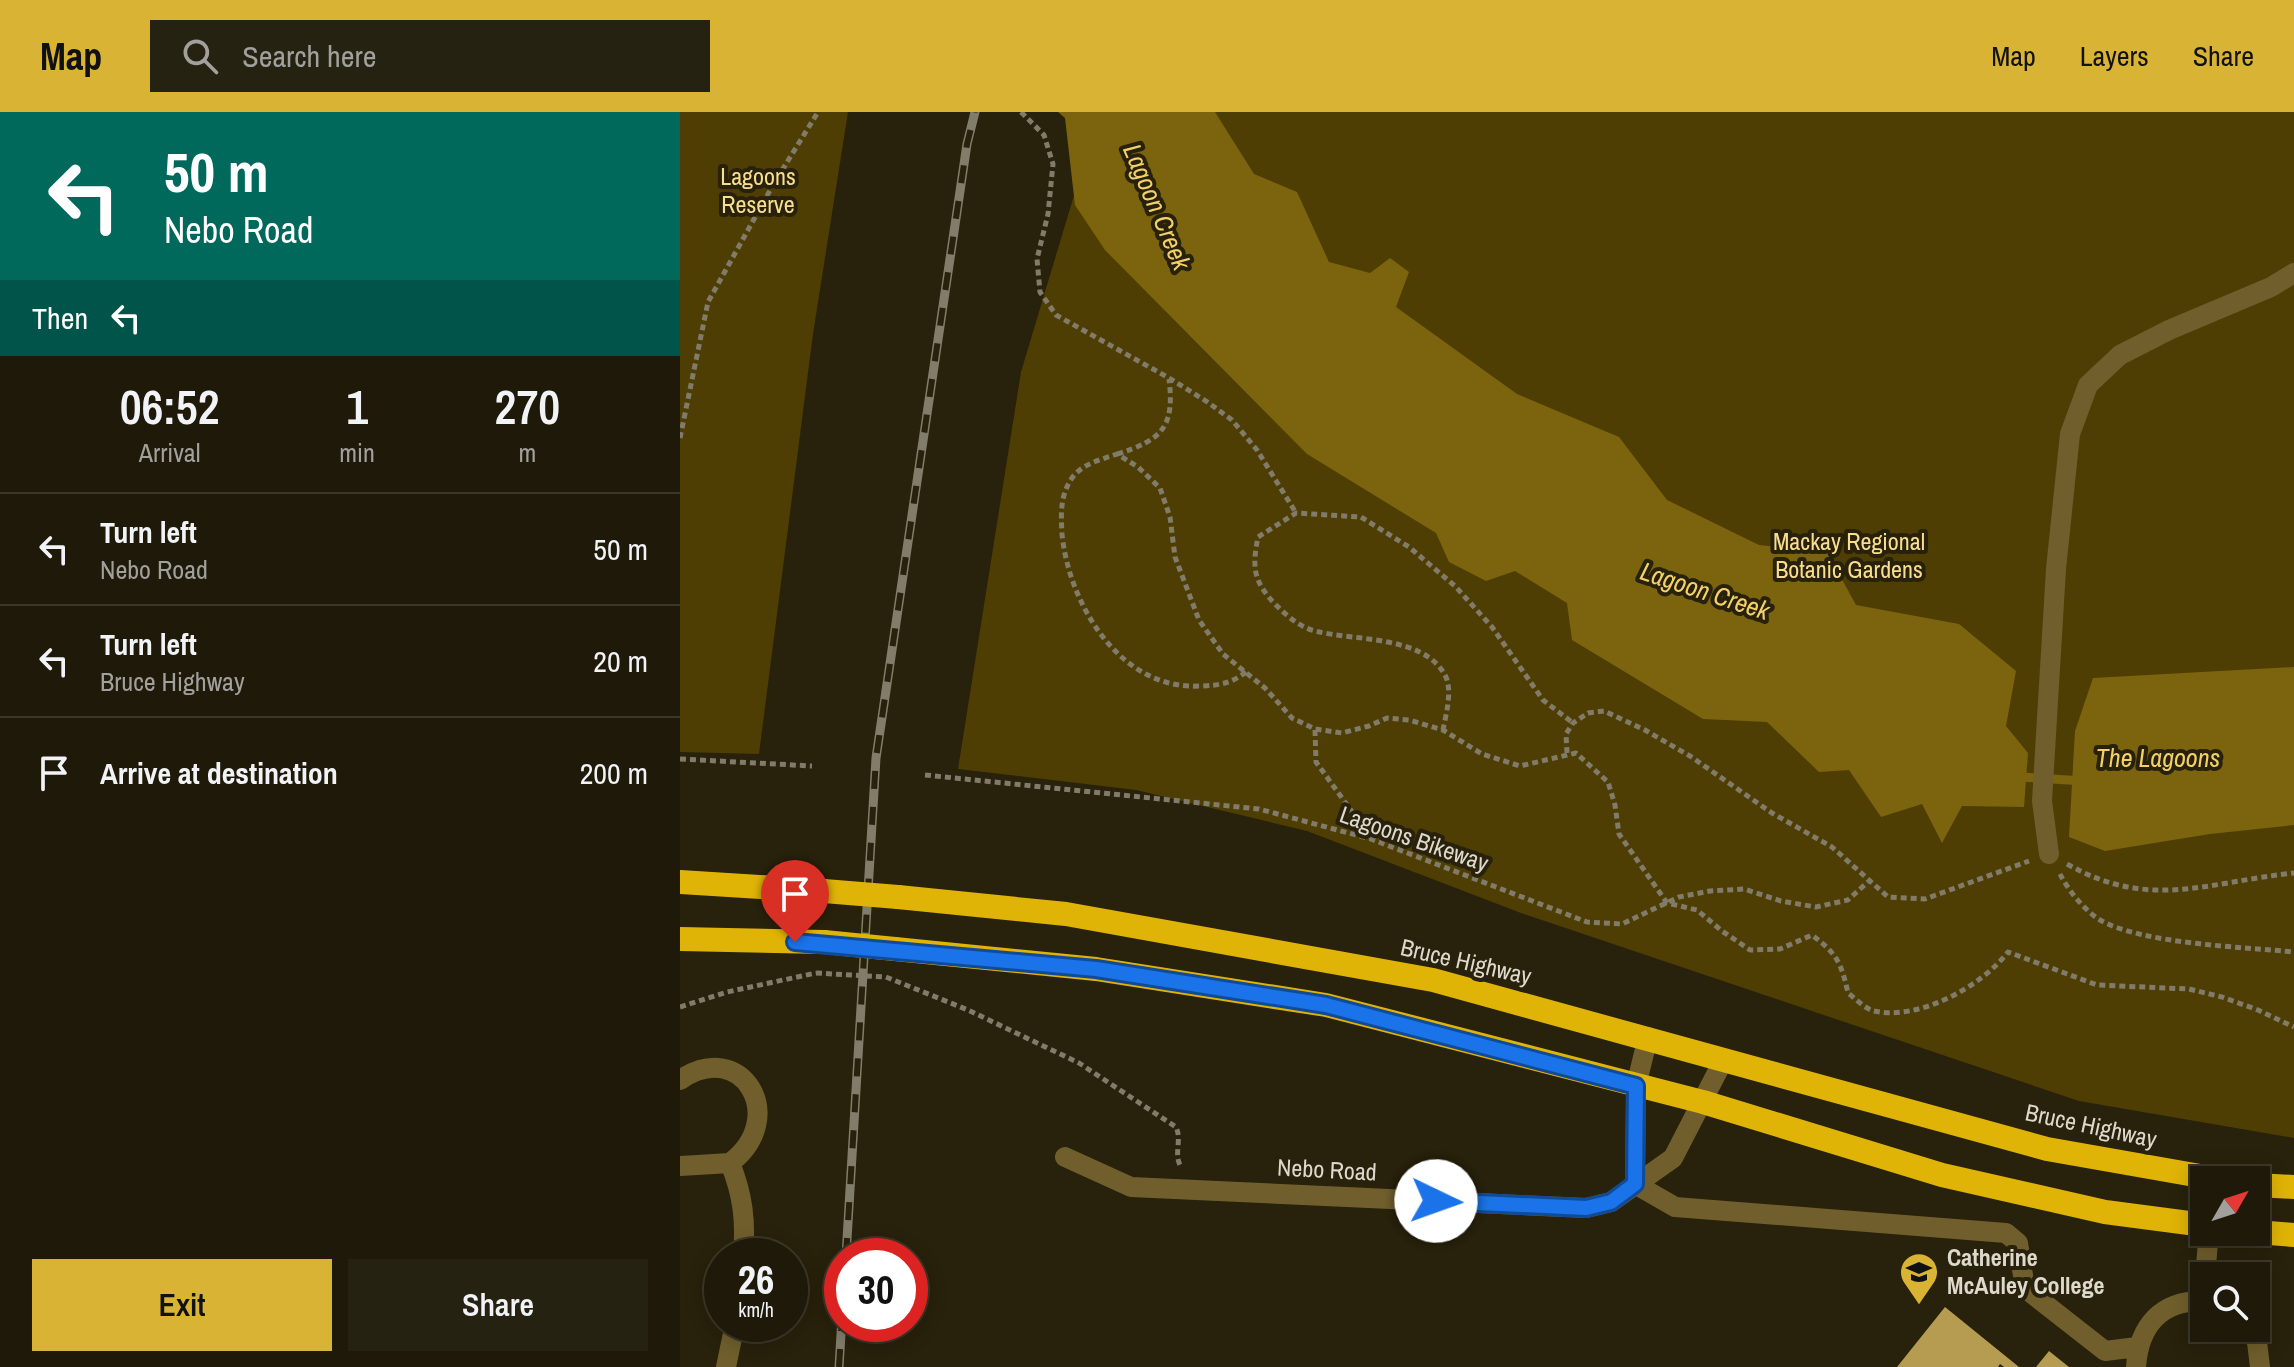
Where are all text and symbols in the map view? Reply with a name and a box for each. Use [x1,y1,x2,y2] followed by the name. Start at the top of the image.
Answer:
[150,20,710,92] search box
[40,31,102,82] text: Map
[178,34,222,78] icon: search
[242,36,376,76] text: Search here
[1991,37,2036,75] text: Map
[2080,37,2149,75] text: Layers
[2193,37,2254,75] text: Share
[164,134,269,209] text: 50 m
[1115,138,1200,277] water label: Lagoon Creek
[32,144,136,248] icon: left
[720,160,796,220] park label: Lagoons Reserve
[164,206,313,254] text: Nebo Road
[104,296,148,340] icon: left
[32,298,88,338] text: Then
[120,374,220,439] text: 06:52
[346,374,368,439] text: 1
[495,374,560,439] text: 270
[139,435,200,470] text: Arrival
[339,435,375,470] text: min
[519,435,536,470] text: m
[100,512,197,552] text: Turn left
[1773,525,1925,585] park label: Mackay Regional Botanic Gardens
[32,527,76,571] icon: left
[593,529,648,569] text: 50 m
[100,552,208,587] text: Nebo Road
[1636,553,1776,628] water label: Lagoon Creek
[100,624,197,664] text: Turn left
[32,639,76,683] icon: left
[593,641,648,681] text: 20 m
[100,664,245,699] text: Bruce Highway
[2096,740,2220,775] water label: The Lagoons
[32,751,76,795] icon: arrive
[100,753,338,793] text: Arrive at destination
[580,753,648,793] text: 200 m
[1336,798,1493,879] street label: Lagoons Bikeway
[761,860,829,942] pin
[773,872,817,916] icon: arrive
[1398,930,1535,992] street label: Bruce Highway
[2023,1095,2160,1155] street label: Bruce Highway
[1277,1150,1378,1188] street label: Nebo Road
[1394,1159,1478,1243] position arrow
[2190,1166,2270,1246] north arrow
[2190,1166,2270,1342] map controls
[824,1238,928,1342] speed limit sign: 30
[1947,1241,2105,1301] place label: Catherine McAuley College
[1898,1251,1940,1306] school or university icon: Catherine McAuley College
[738,1253,774,1306] text: 26
[32,1259,332,1351] button: Exit
[348,1259,648,1351] button: Share
[2190,1262,2270,1342] button: search
[738,1296,774,1323] text: km/h

